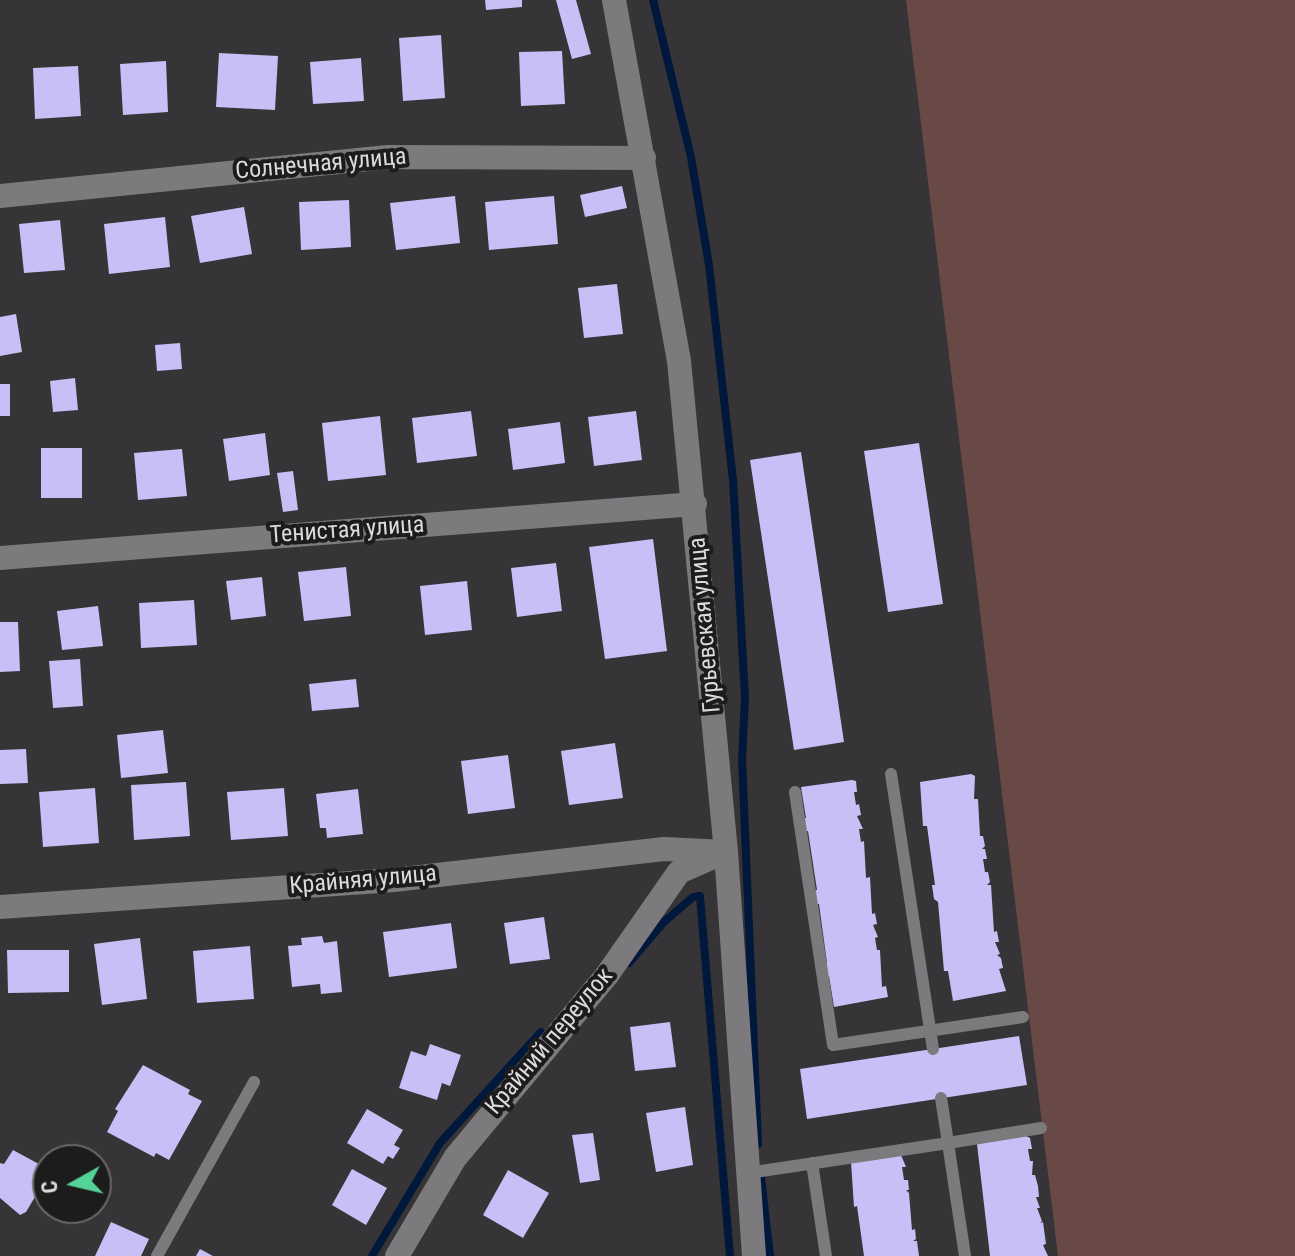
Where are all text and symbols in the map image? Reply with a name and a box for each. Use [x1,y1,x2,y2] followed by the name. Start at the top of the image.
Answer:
[234,143,408,187] street label: Солнечная улица
[269,511,425,551] street label: Тенистая улица
[684,536,728,714] street label: Гурьевская улица
[288,860,438,902] street label: Крайняя улица
[480,963,620,1121] street label: Крайний переулок
[32,1144,112,1224] north arrow
[36,1179,63,1195] text: С

